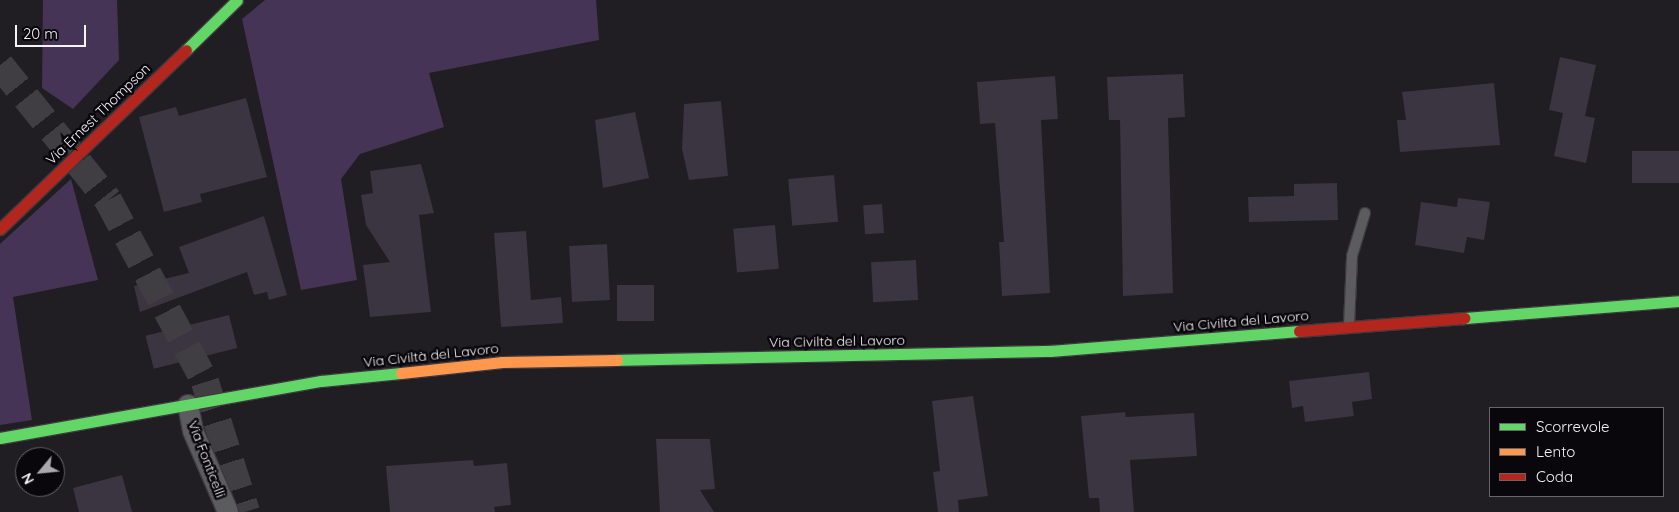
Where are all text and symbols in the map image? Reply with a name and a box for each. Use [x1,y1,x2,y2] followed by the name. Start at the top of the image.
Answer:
[18,15,89,47] scale bar
[23,24,58,43] text: 20 m
[42,60,154,168] street label: Via Ernest Thompson
[1173,307,1309,335] street label: Via Civiltà del Lavoro
[769,331,905,351] street label: Via Civiltà del Lavoro
[363,340,499,370] street label: Via Civiltà del Lavoro
[1489,407,1664,497] legend
[1536,417,1610,436] text: Scorrevole
[185,418,229,500] street label: Via Fonticelli
[1536,442,1575,461] text: Lento
[15,447,65,497] north arrow
[1536,467,1573,486] text: Coda
[17,470,38,487] text: N

